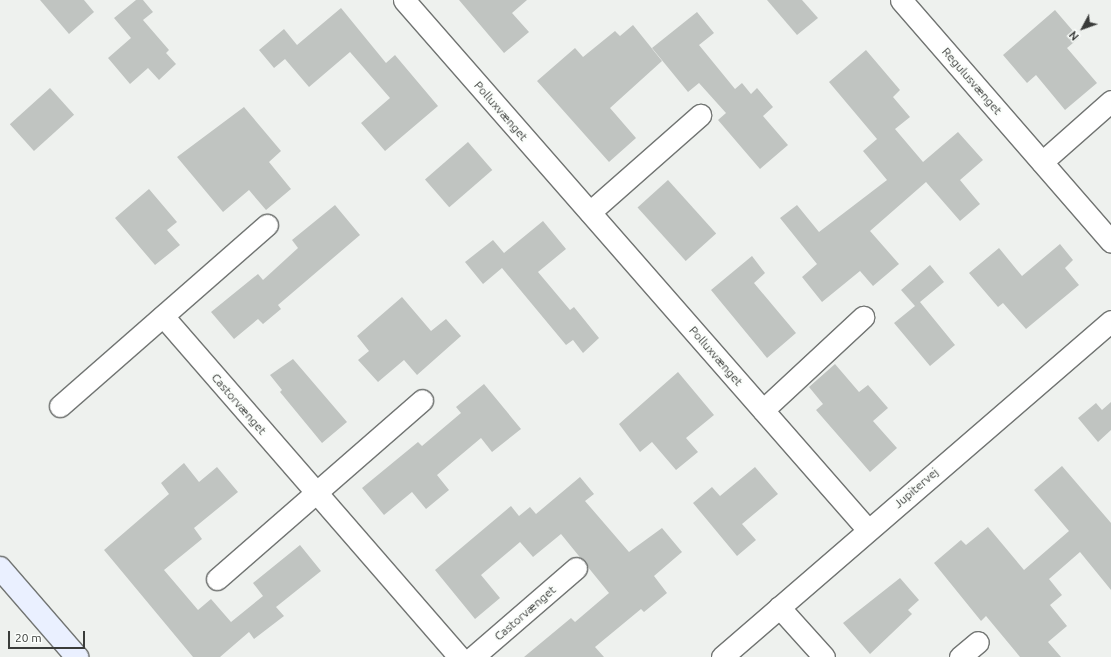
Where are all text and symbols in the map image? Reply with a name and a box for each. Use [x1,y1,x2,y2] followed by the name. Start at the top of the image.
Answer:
[1063,8,1103,48] north arrow
[1067,29,1081,43] text: N
[939,44,1005,118] street label: Regulusvænget
[471,78,531,144] street label: Polluxvænget
[686,323,746,389] street label: Polluxvænget
[208,370,270,438] street label: Castorvænget
[891,465,941,511] street label: Jupitervej
[491,582,559,644] street label: Castorvænget
[10,623,87,649] scale bar
[15,631,42,644] text: 20 m

